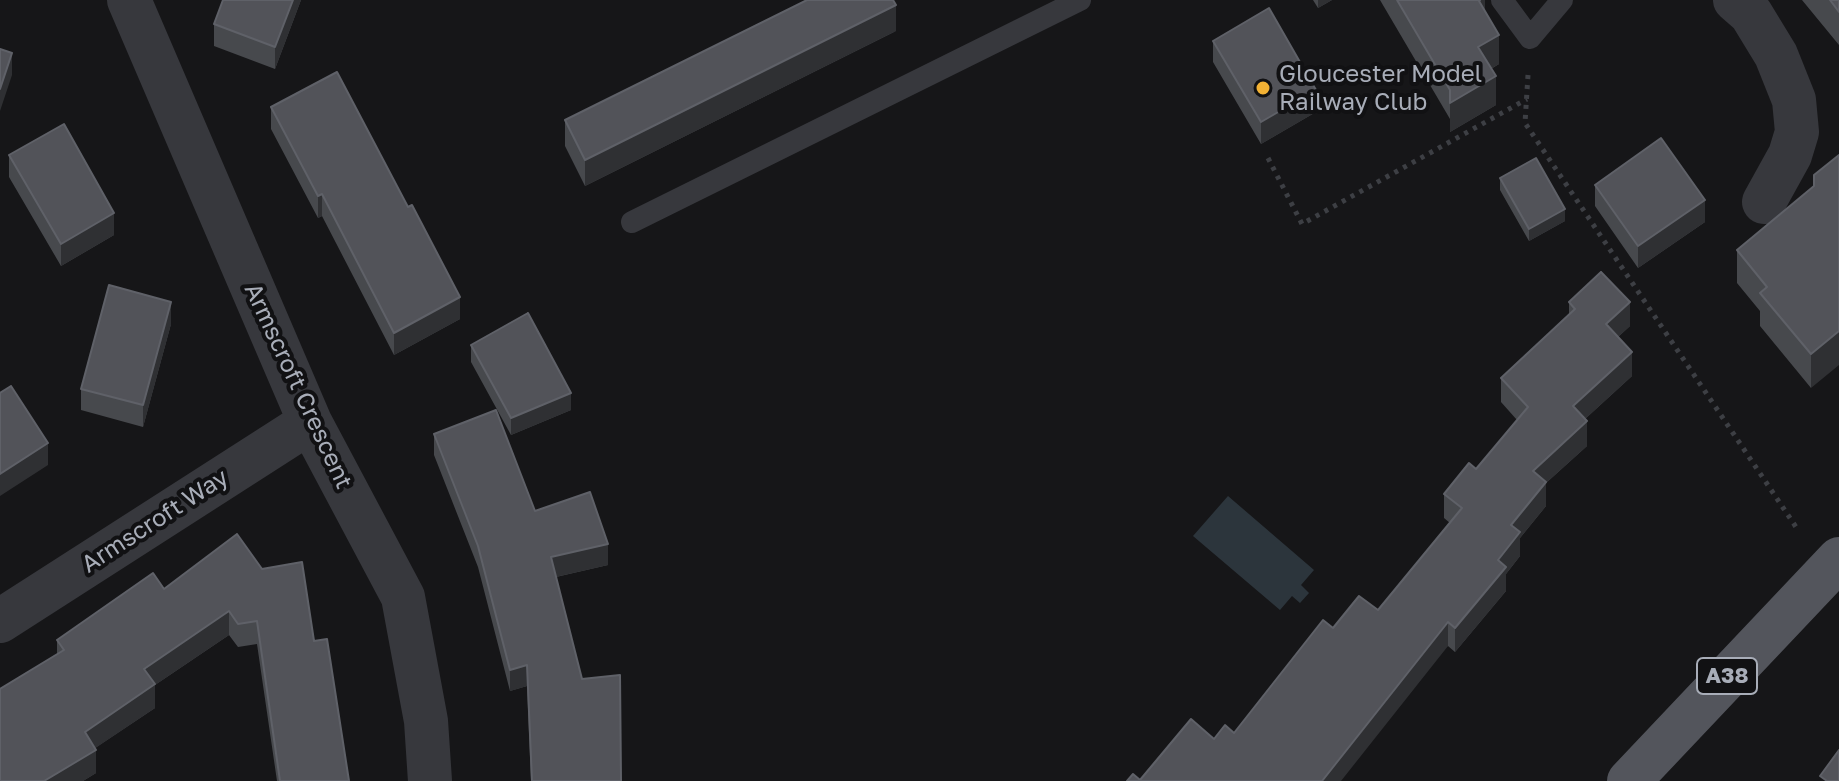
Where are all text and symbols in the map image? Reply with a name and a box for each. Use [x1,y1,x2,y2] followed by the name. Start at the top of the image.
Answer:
[1279,60,1482,116] place label: Gloucester Model Railway Club
[1254,79,1272,97] marker: Gloucester Model Railway Club
[238,279,358,493] street label: Armscroft Crescent
[76,463,234,579] street label: Armscroft Way
[1697,658,1757,694] road number: A38

